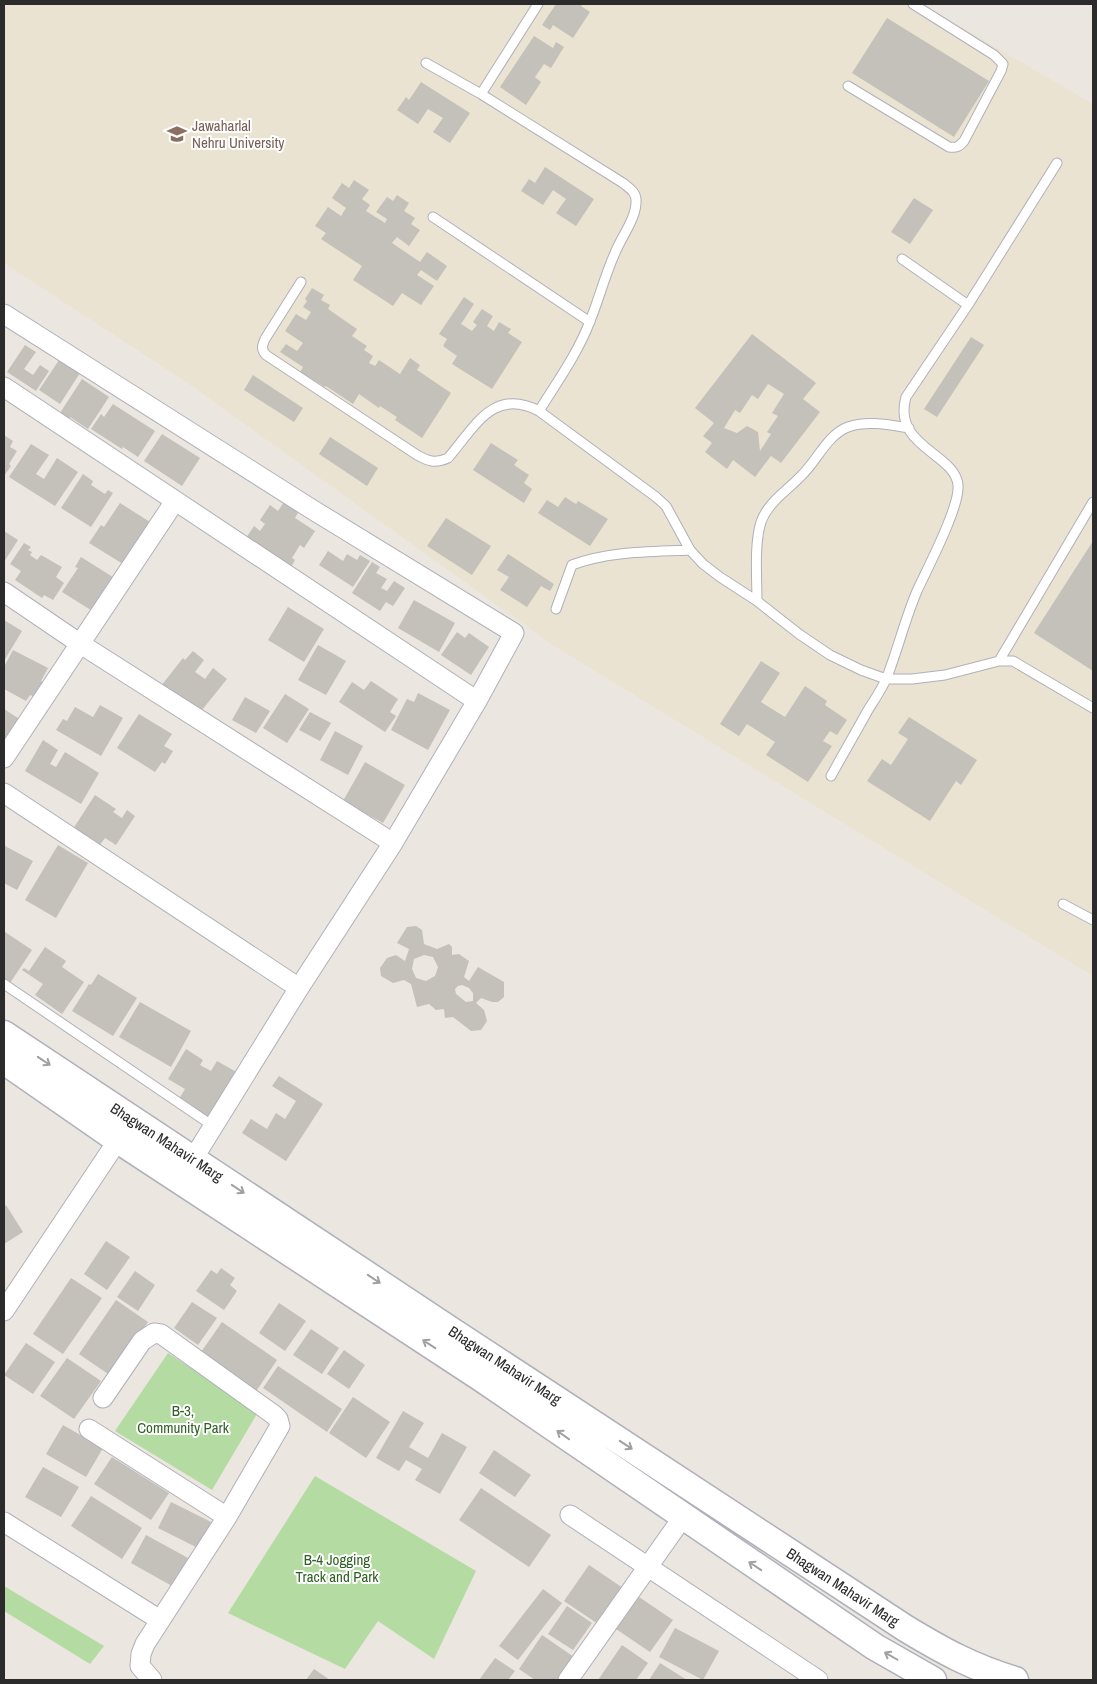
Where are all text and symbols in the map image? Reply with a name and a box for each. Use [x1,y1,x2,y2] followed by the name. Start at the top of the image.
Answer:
[192,115,285,153] place label: Jawaharlal Nehru University
[166,123,188,145] school or university icon: Jawaharlal Nehru University
[37,1056,51,1066] one-way arrow
[107,1098,228,1186] street label: Bhagwan Mahavir Marg
[231,1184,245,1194] one-way arrow
[366,1274,380,1284] one-way arrow
[445,1321,566,1409] street label: Bhagwan Mahavir Marg
[422,1338,436,1349] one-way arrow
[137,1400,230,1438] park label: B-3, Community Park
[556,1430,570,1440] one-way arrow
[619,1441,633,1451] one-way arrow
[783,1543,904,1631] street label: Bhagwan Mahavir Marg
[296,1549,379,1587] park label: B-4 Jogging Track and Park
[749,1561,763,1571] one-way arrow
[883,1651,898,1661] one-way arrow

